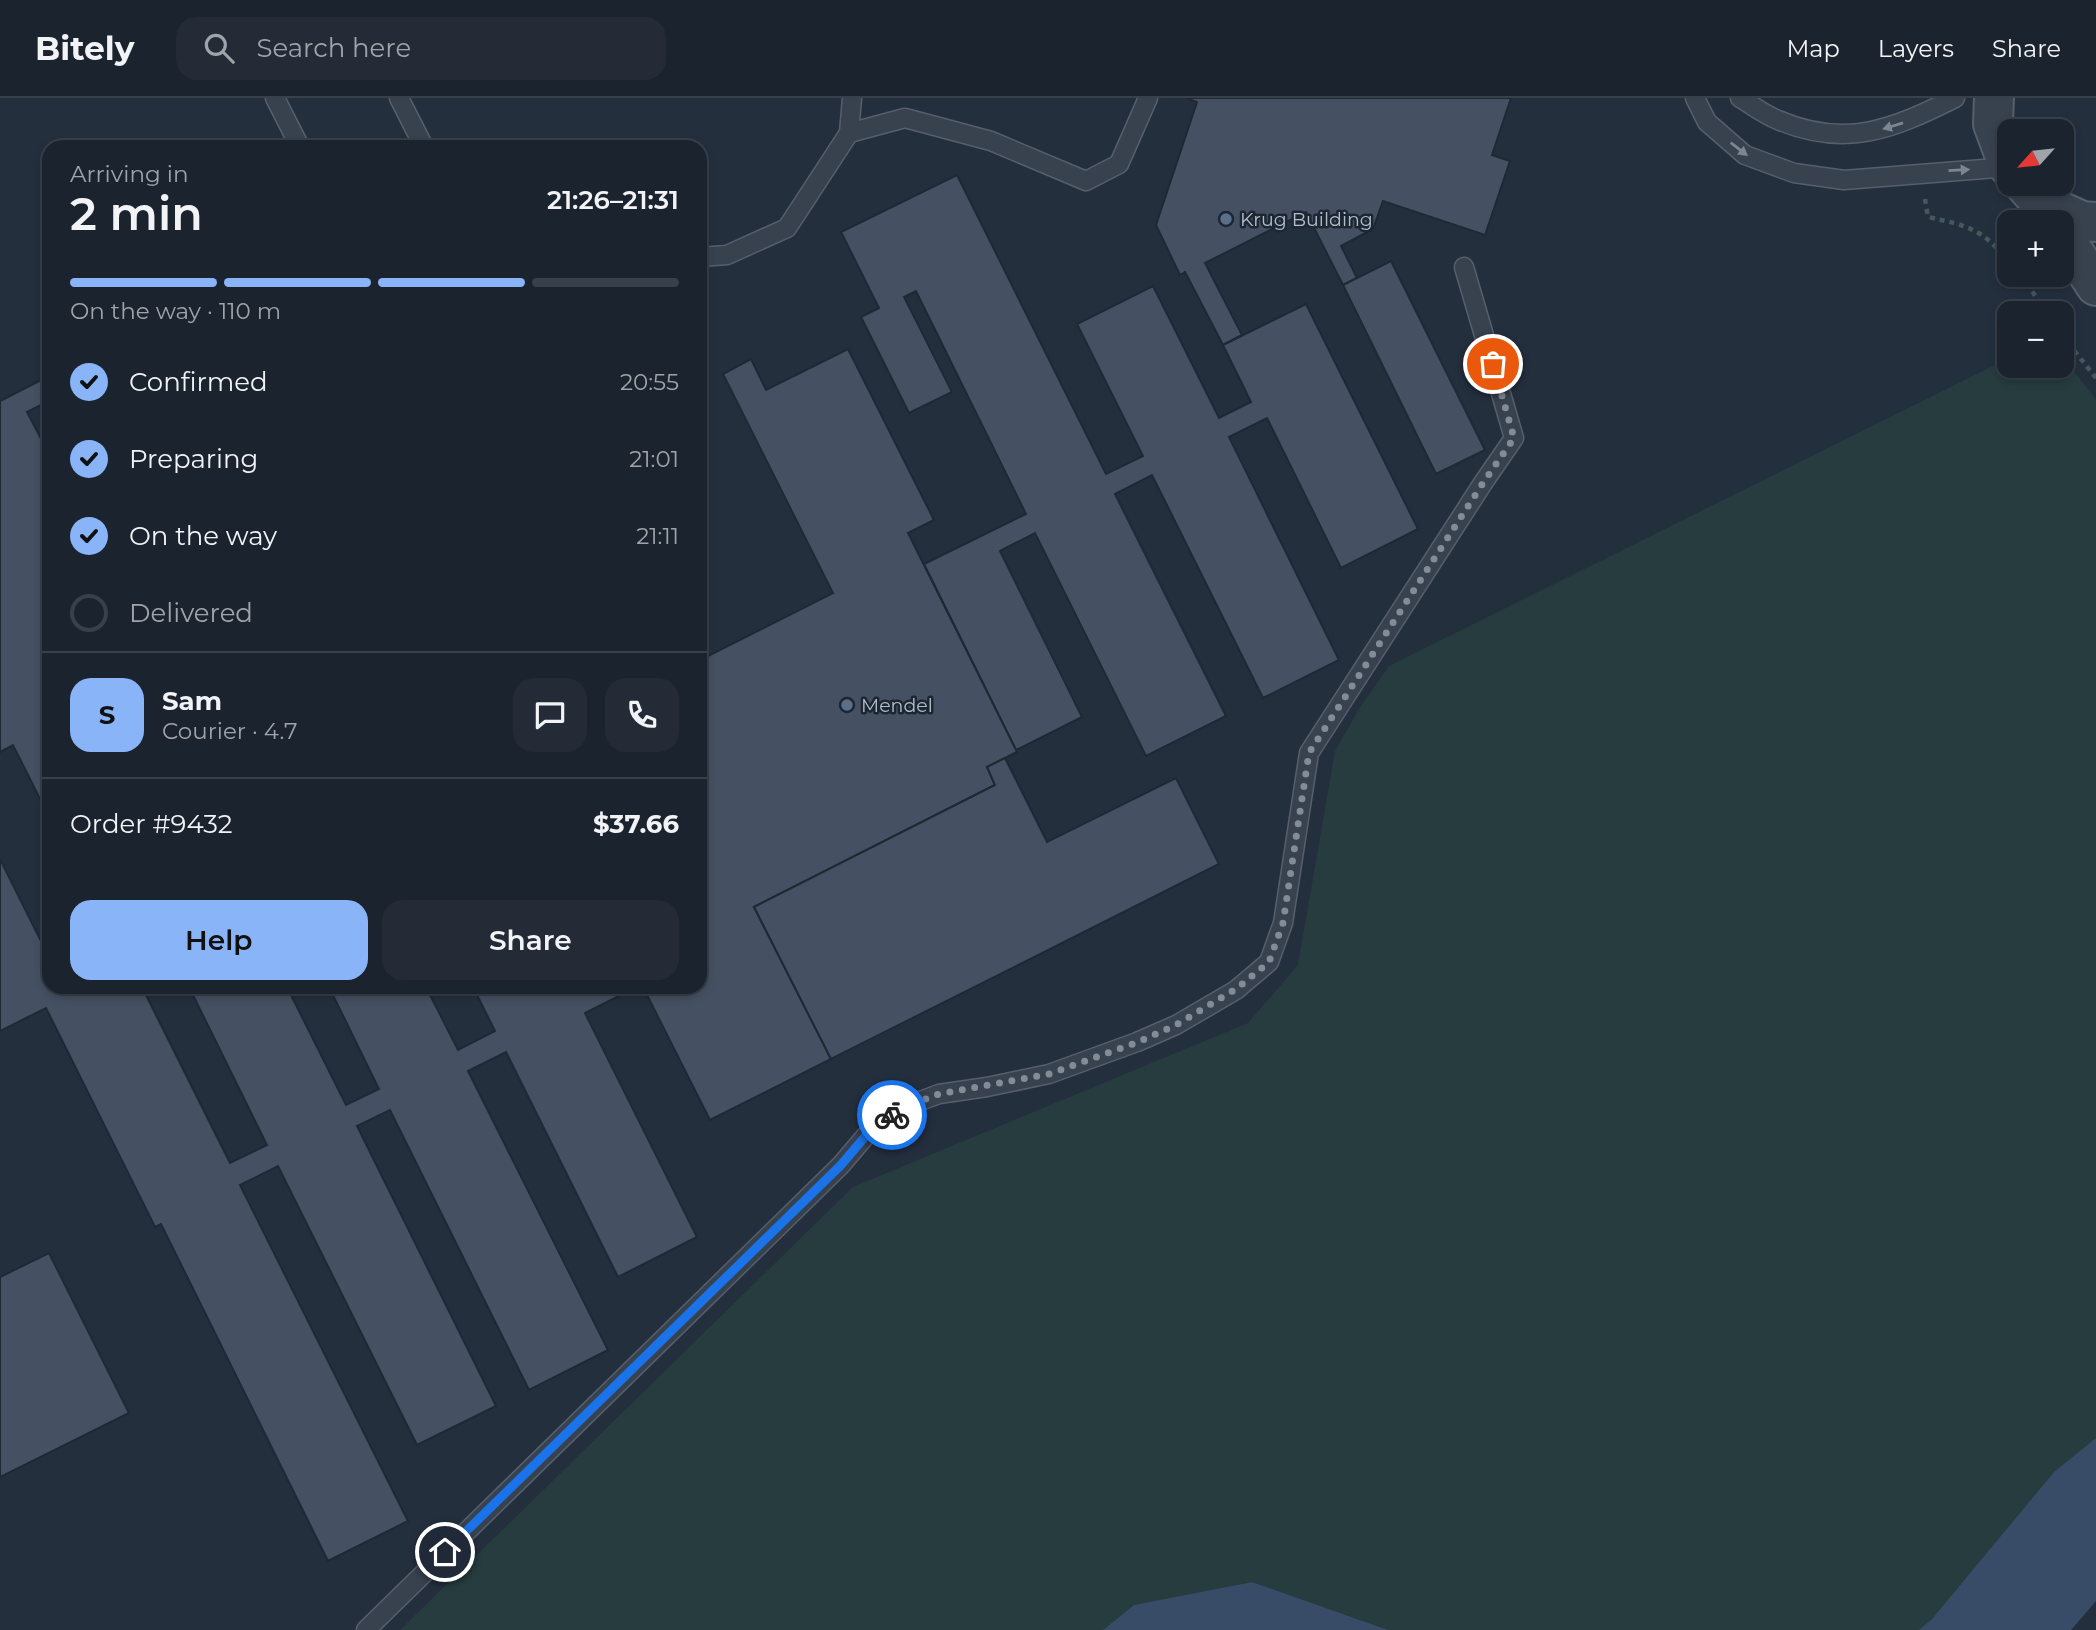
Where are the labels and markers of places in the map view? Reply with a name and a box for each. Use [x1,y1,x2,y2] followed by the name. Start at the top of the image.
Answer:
[1240,208,1373,231] place label: Krug Building
[1218,211,1234,227] marker: Krug Building
[1463,334,1523,394] pin
[861,694,933,717] place label: Mendel
[839,697,855,713] marker: Mendel
[415,1522,475,1582] pin

